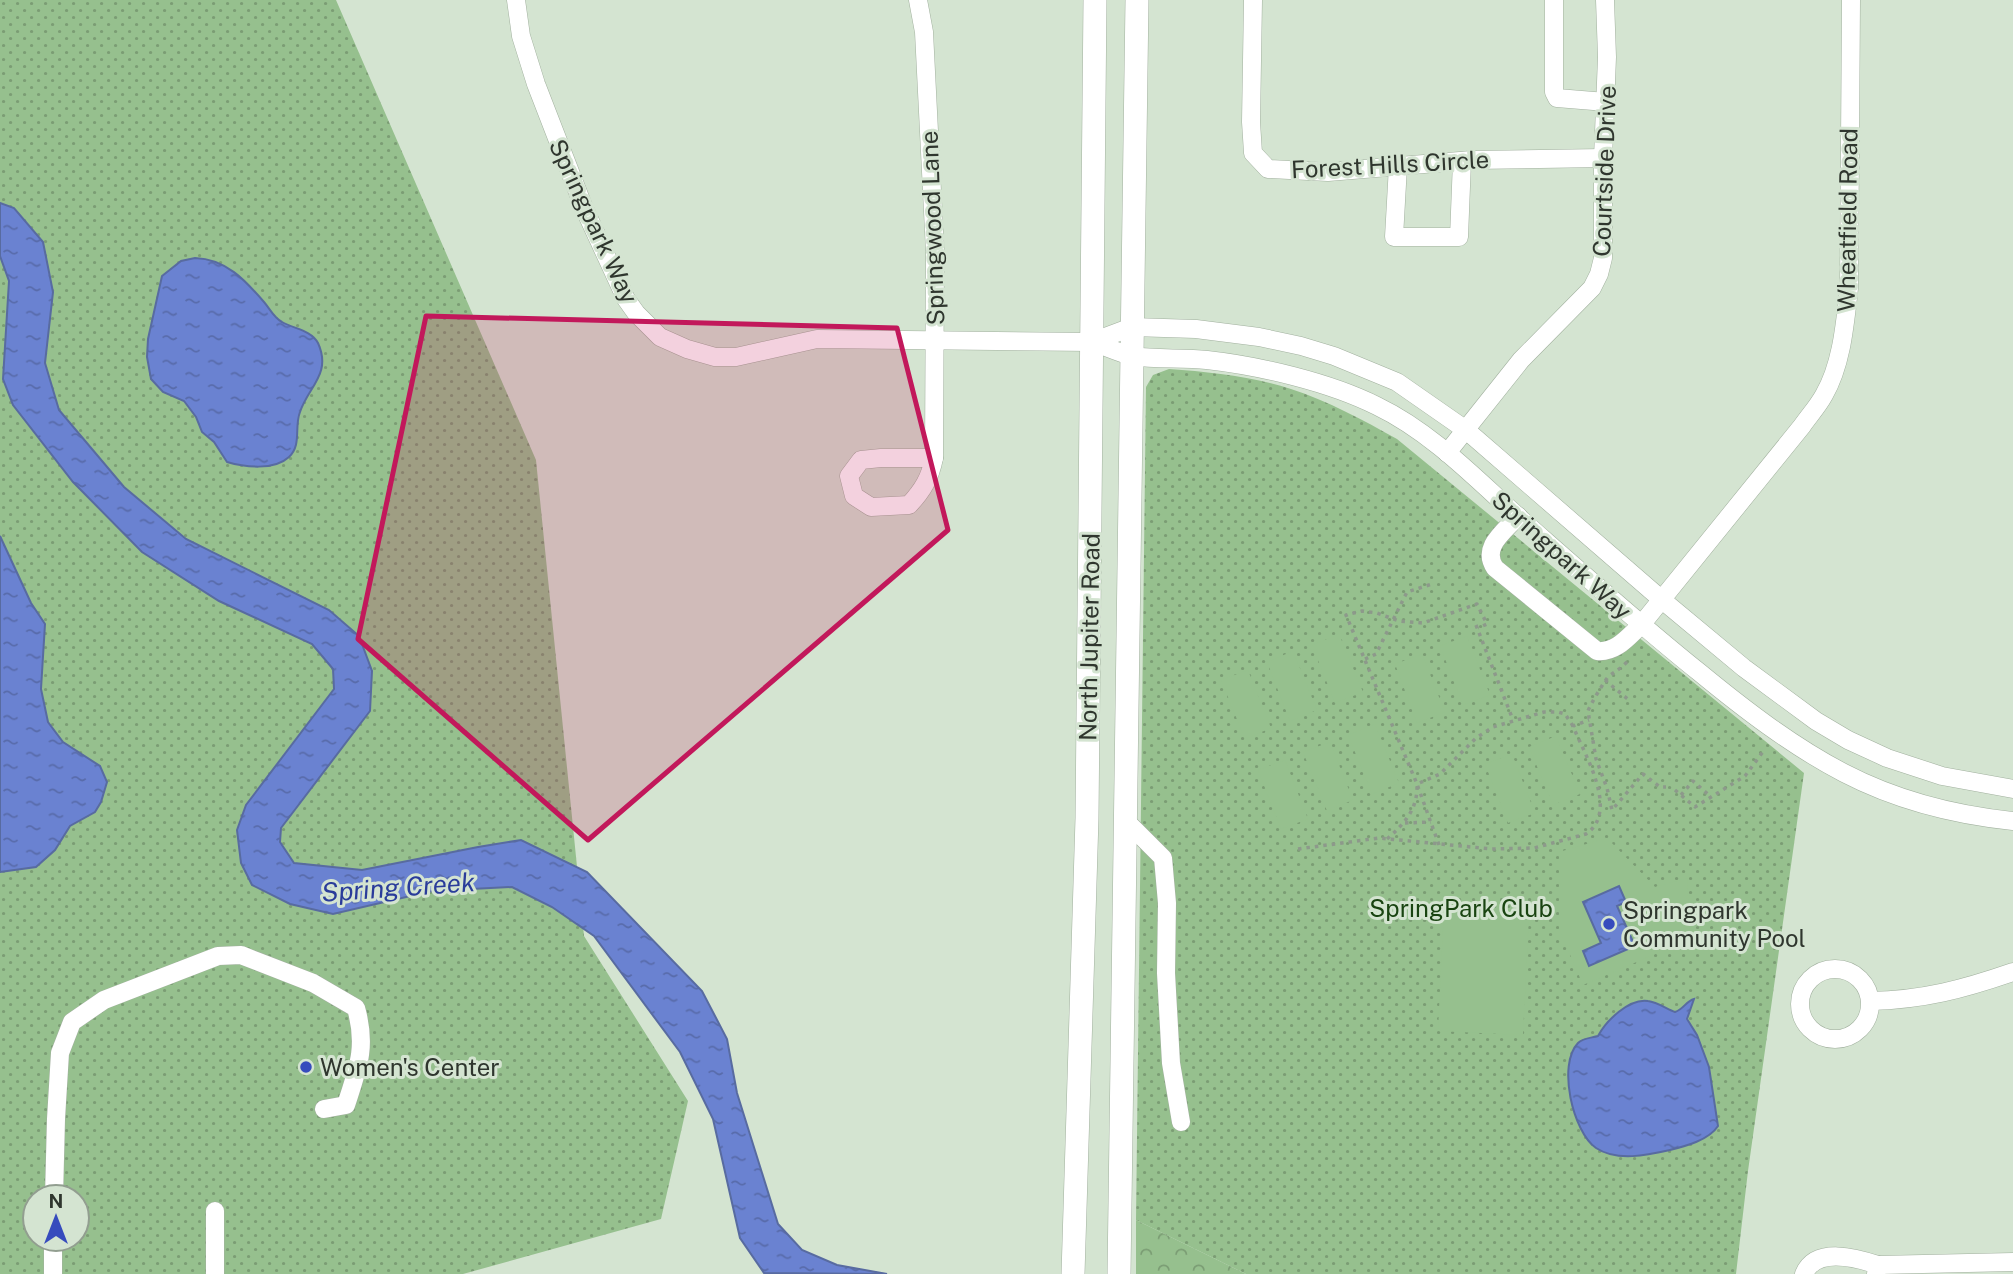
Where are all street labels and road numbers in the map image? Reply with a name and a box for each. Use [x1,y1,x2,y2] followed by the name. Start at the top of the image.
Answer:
[1587,85,1621,257] street label: Courtside Drive
[1831,128,1863,312] street label: Wheatfield Road
[915,130,949,326] street label: Springwood Lane
[544,135,644,308] street label: Springpark Way
[1290,145,1490,183] street label: Forest Hills Circle
[1487,485,1638,625] street label: Springpark Way
[1073,533,1105,741] street label: North Jupiter Road

